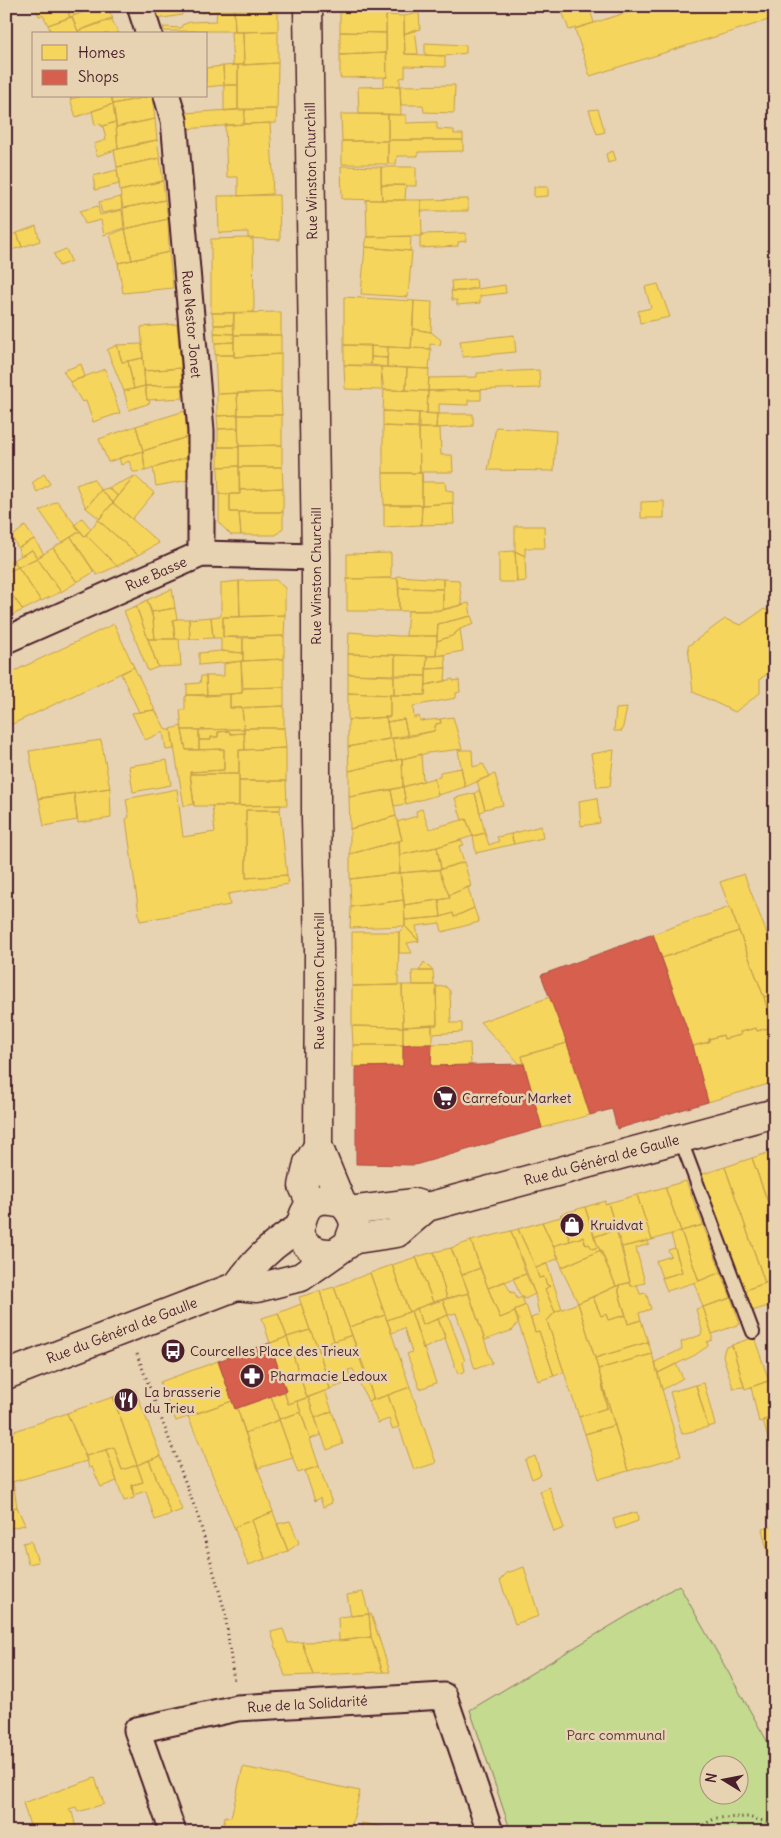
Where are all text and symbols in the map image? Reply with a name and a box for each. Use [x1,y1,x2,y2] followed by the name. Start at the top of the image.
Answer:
[32,32,208,98] legend
[78,43,125,62] text: Homes
[78,67,119,86] text: Shops
[301,102,321,240] street label: Rue Winston Churchill
[178,270,205,379] street label: Rue Nestor Jonet
[307,507,325,645] street label: Rue Winston Churchill
[123,552,190,595] street label: Rue Basse
[310,912,328,1050] street label: Rue Winston Churchill
[432,1085,458,1111] supermarket icon: Carrefour Market
[462,1089,572,1107] place label: Carrefour Market
[522,1130,681,1189] street label: Rue du Général de Gaulle
[559,1212,585,1238] shop icon: Kruidvat
[590,1216,644,1234] place label: Kruidvat
[44,1293,200,1368] street label: Rue du Général de Gaulle
[160,1338,186,1364] bus stop icon: Courcelles Place des Trieux
[190,1342,359,1360] place label: Courcelles Place des Trieux
[239,1363,265,1389] pharmacy icon: Pharmacie Ledoux
[270,1367,388,1385] place label: Pharmacie Ledoux
[144,1383,221,1417] place label: La brasserie du Trieu
[113,1387,139,1413] restaurant icon: La brasserie du Trieu
[247,1691,368,1716] street label: Rue de la Solidarité
[567,1726,665,1744] park label: Parc communal
[698,1756,748,1806] north arrow
[701,1771,721,1784] text: N

